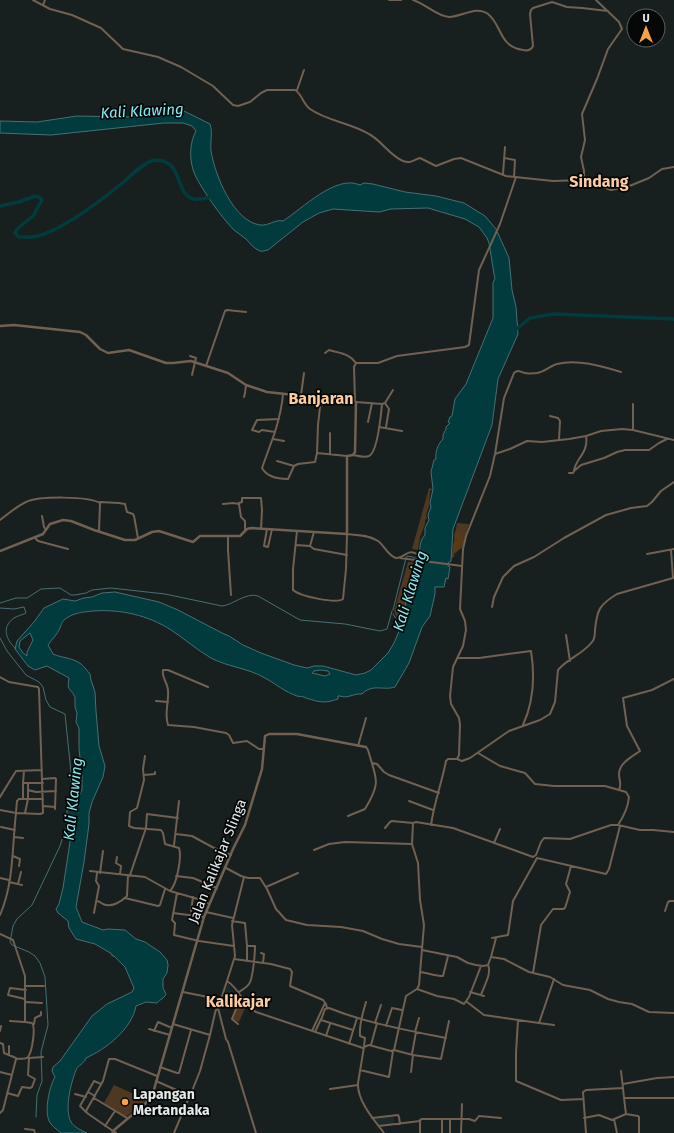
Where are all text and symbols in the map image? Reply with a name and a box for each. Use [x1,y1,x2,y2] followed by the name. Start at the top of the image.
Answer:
[626,8,666,48] north arrow
[642,12,650,25] text: U
[100,100,184,122] water label: Kali Klawing
[569,172,629,191] district label: Sindang
[289,389,354,408] district label: Banjaran
[389,549,431,633] water label: Kali Klawing
[60,757,86,841] water label: Kali Klawing
[185,797,250,926] street label: Jalan Kalikajar Slinga
[206,992,271,1011] district label: Kalikajar
[133,1086,210,1119] place label: Lapangan Mertandaka
[120,1097,130,1107] marker: Lapangan Mertandaka

